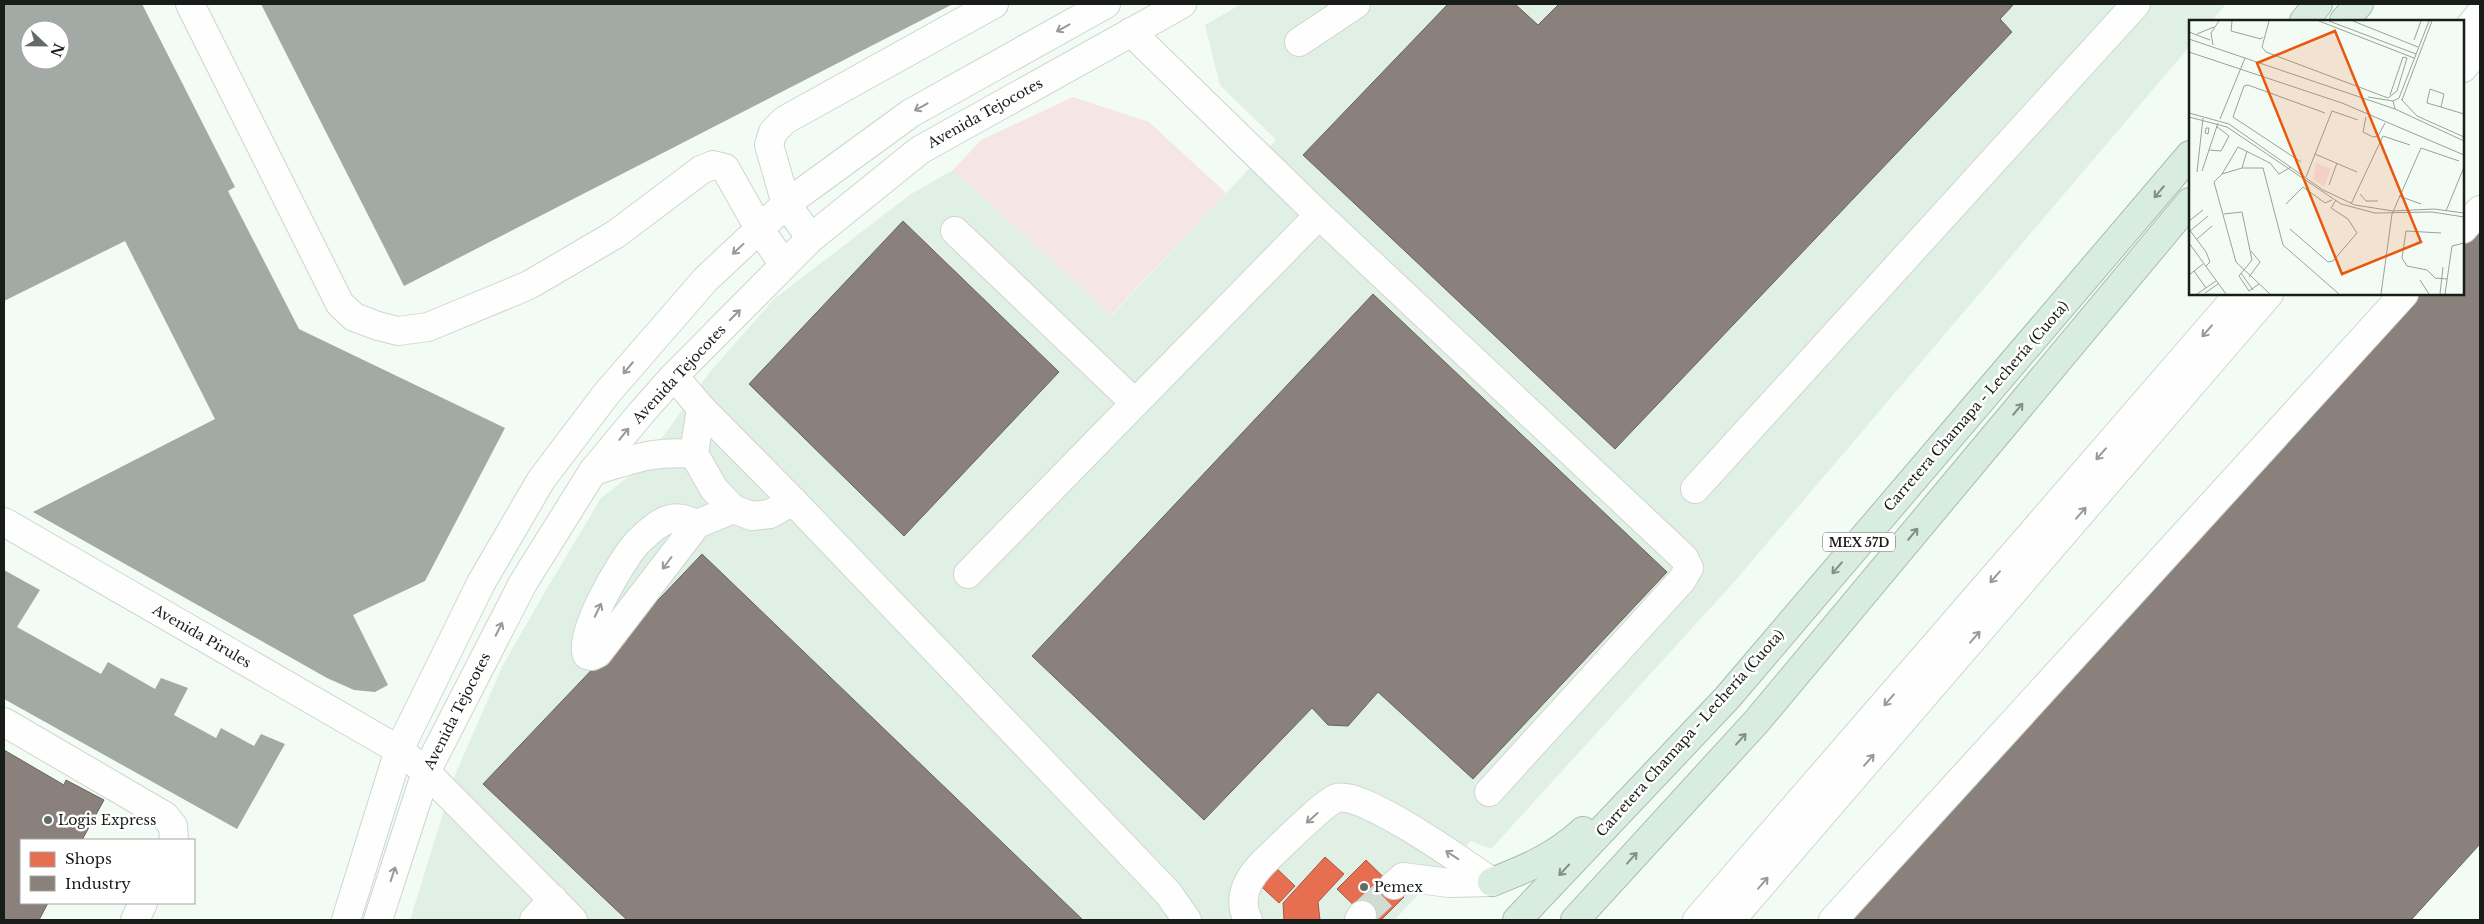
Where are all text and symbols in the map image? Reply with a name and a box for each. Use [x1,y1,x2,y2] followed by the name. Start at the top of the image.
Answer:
[20,20,70,70] north arrow
[2189,20,2464,295] inset map
[1057,23,1071,33] one-way arrow
[46,40,68,59] text: N
[923,74,1046,153] street label: Avenida Tejocotes
[914,102,929,112] one-way arrow
[2153,185,2164,198] one-way arrow
[731,243,744,255] one-way arrow
[1880,297,2072,515] street label: Carretera Chamapa - Lechería (Cuota)
[728,309,741,321] one-way arrow
[628,321,730,428] street label: Avenida Tejocotes
[2202,324,2213,337] one-way arrow
[622,361,633,374] one-way arrow
[2012,403,2023,416] one-way arrow
[618,428,629,441] one-way arrow
[2096,447,2107,460] one-way arrow
[2075,507,2086,520] one-way arrow
[1908,528,1919,541] one-way arrow
[1823,532,1895,552] road number: MEX 57D
[662,556,672,570] one-way arrow
[1831,562,1843,575] one-way arrow
[1990,570,2001,583] one-way arrow
[149,600,255,672] street label: Avenida Pirules
[593,603,603,618] one-way arrow
[495,622,504,637] one-way arrow
[1592,626,1788,840] street label: Carretera Chamapa - Lechería (Cuota)
[1969,630,1980,643] one-way arrow
[419,650,494,773] street label: Avenida Tejocotes
[1884,693,1895,706] one-way arrow
[1735,732,1747,745] one-way arrow
[1863,754,1874,767] one-way arrow
[58,811,156,829] place label: Logis Express
[1306,812,1319,824] one-way arrow
[42,814,54,826] marker: Logis Express
[20,839,195,904] legend
[65,849,112,868] text: Shops
[1445,850,1459,860] one-way arrow
[1626,852,1638,865] one-way arrow
[1558,864,1570,877] one-way arrow
[389,866,398,882] one-way arrow
[65,874,131,893] text: Industry
[1757,877,1769,890] one-way arrow
[1374,878,1423,896] place label: Pemex
[1358,881,1370,893] marker: Pemex

